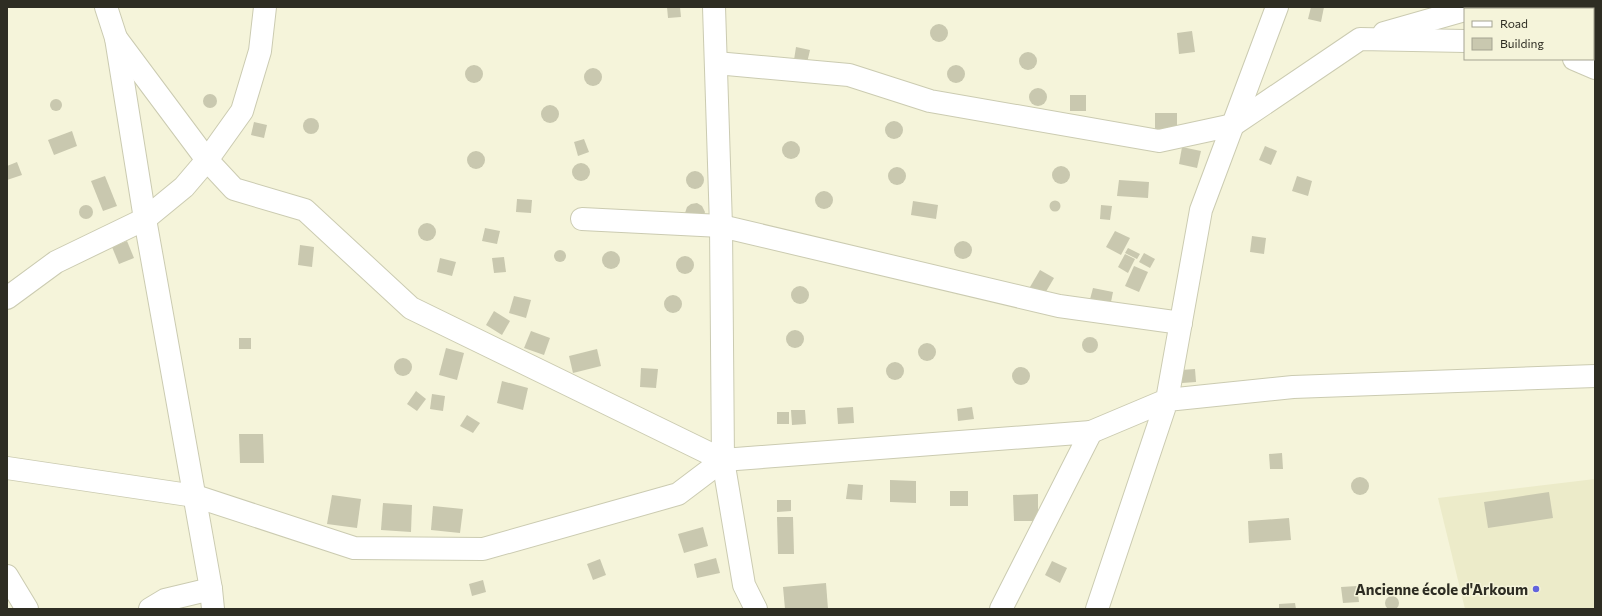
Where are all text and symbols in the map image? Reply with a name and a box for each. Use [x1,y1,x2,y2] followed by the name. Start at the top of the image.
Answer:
[1464,8,1594,60] legend
[1500,16,1528,30] text: Road
[1500,36,1544,50] text: Building
[1355,580,1528,598] place label: Ancienne école d'Arkoum
[1531,584,1541,594] marker: Ancienne école d'Arkoum

